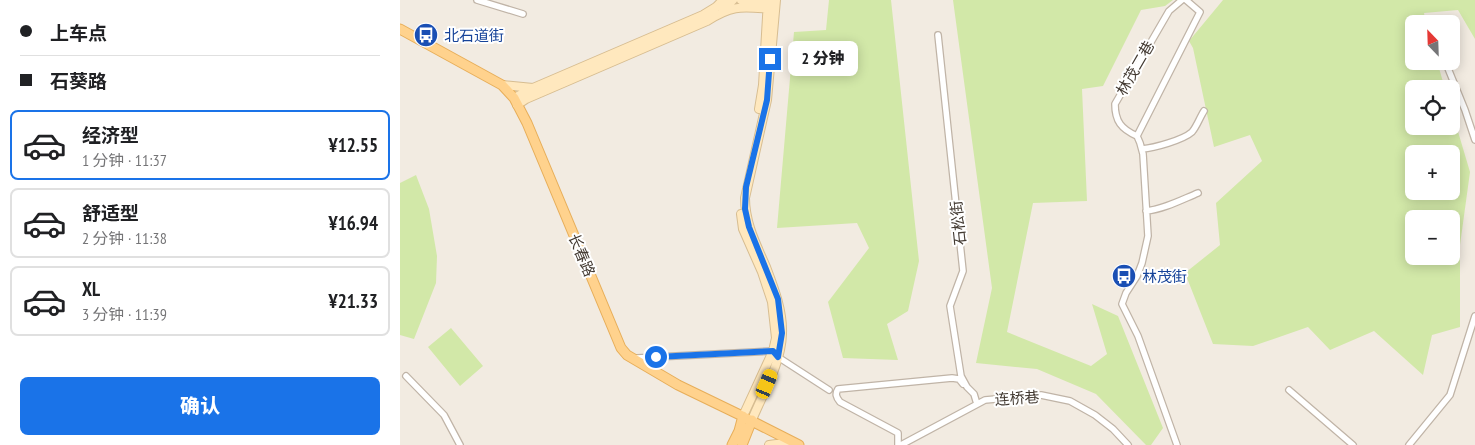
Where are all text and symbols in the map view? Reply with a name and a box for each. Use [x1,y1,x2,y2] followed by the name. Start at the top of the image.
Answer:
[1405,15,1460,70] north arrow
[1405,15,1460,265] map controls
[50,21,107,45] text: 上车点
[413,22,439,48] bus stop icon: 北石道街
[444,26,504,45] place label: 北石道街
[1112,37,1158,99] street label: 林茂二巷
[788,42,858,76] callout: 2 分钟
[759,48,781,70] route end
[802,48,844,68] text: 2 分钟
[50,69,107,93] text: 石葵路
[1405,80,1460,135] button: locate
[22,123,67,168] icon: car
[82,123,139,147] text: 经济型
[329,133,378,157] text: ¥12.55
[1405,145,1460,200] button: +
[82,150,167,170] text: 1 分钟 · 11:37
[946,200,970,246] street label: 石松街
[22,201,67,246] icon: car
[82,201,139,225] text: 舒适型
[1405,210,1460,265] button: −
[329,211,378,235] text: ¥16.94
[82,228,167,248] text: 2 分钟 · 11:38
[564,231,600,279] street label: 长春路
[1111,263,1137,289] bus stop icon: 林茂街
[1142,267,1187,286] place label: 林茂街
[82,277,100,301] text: XL
[22,279,67,324] icon: car
[329,289,378,313] text: ¥21.33
[82,304,167,324] text: 3 分钟 · 11:39
[645,346,667,368] route start
[754,367,779,401] car
[20,377,380,435] button: 确认
[994,387,1040,409] street label: 连桥巷

